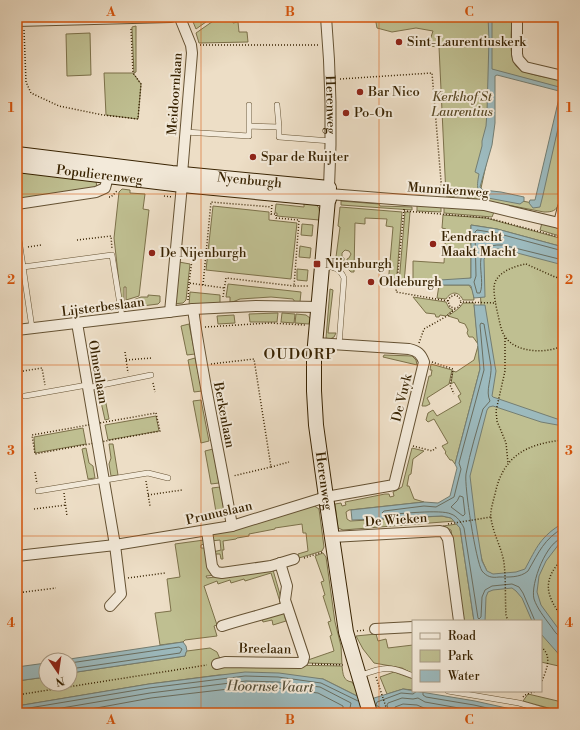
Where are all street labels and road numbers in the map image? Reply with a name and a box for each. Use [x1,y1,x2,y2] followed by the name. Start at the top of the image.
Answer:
[164,52,186,136] street label: Meidoornlaan
[322,75,339,135] street label: Herenweg
[55,162,144,188] street label: Populierenweg
[216,169,283,191] street label: Nyenburgh
[407,179,490,201] street label: Munnikenweg
[60,294,146,320] street label: Lijsterbeslaan
[85,339,112,405] street label: Olmenlaan
[388,371,416,423] street label: De Vuyk
[210,380,238,450] street label: Berkenlaan
[312,451,336,512] street label: Herenweg
[184,498,254,528] street label: Prunuslaan
[364,510,428,530] street label: De Wieken
[238,641,292,657] street label: Breelaan

